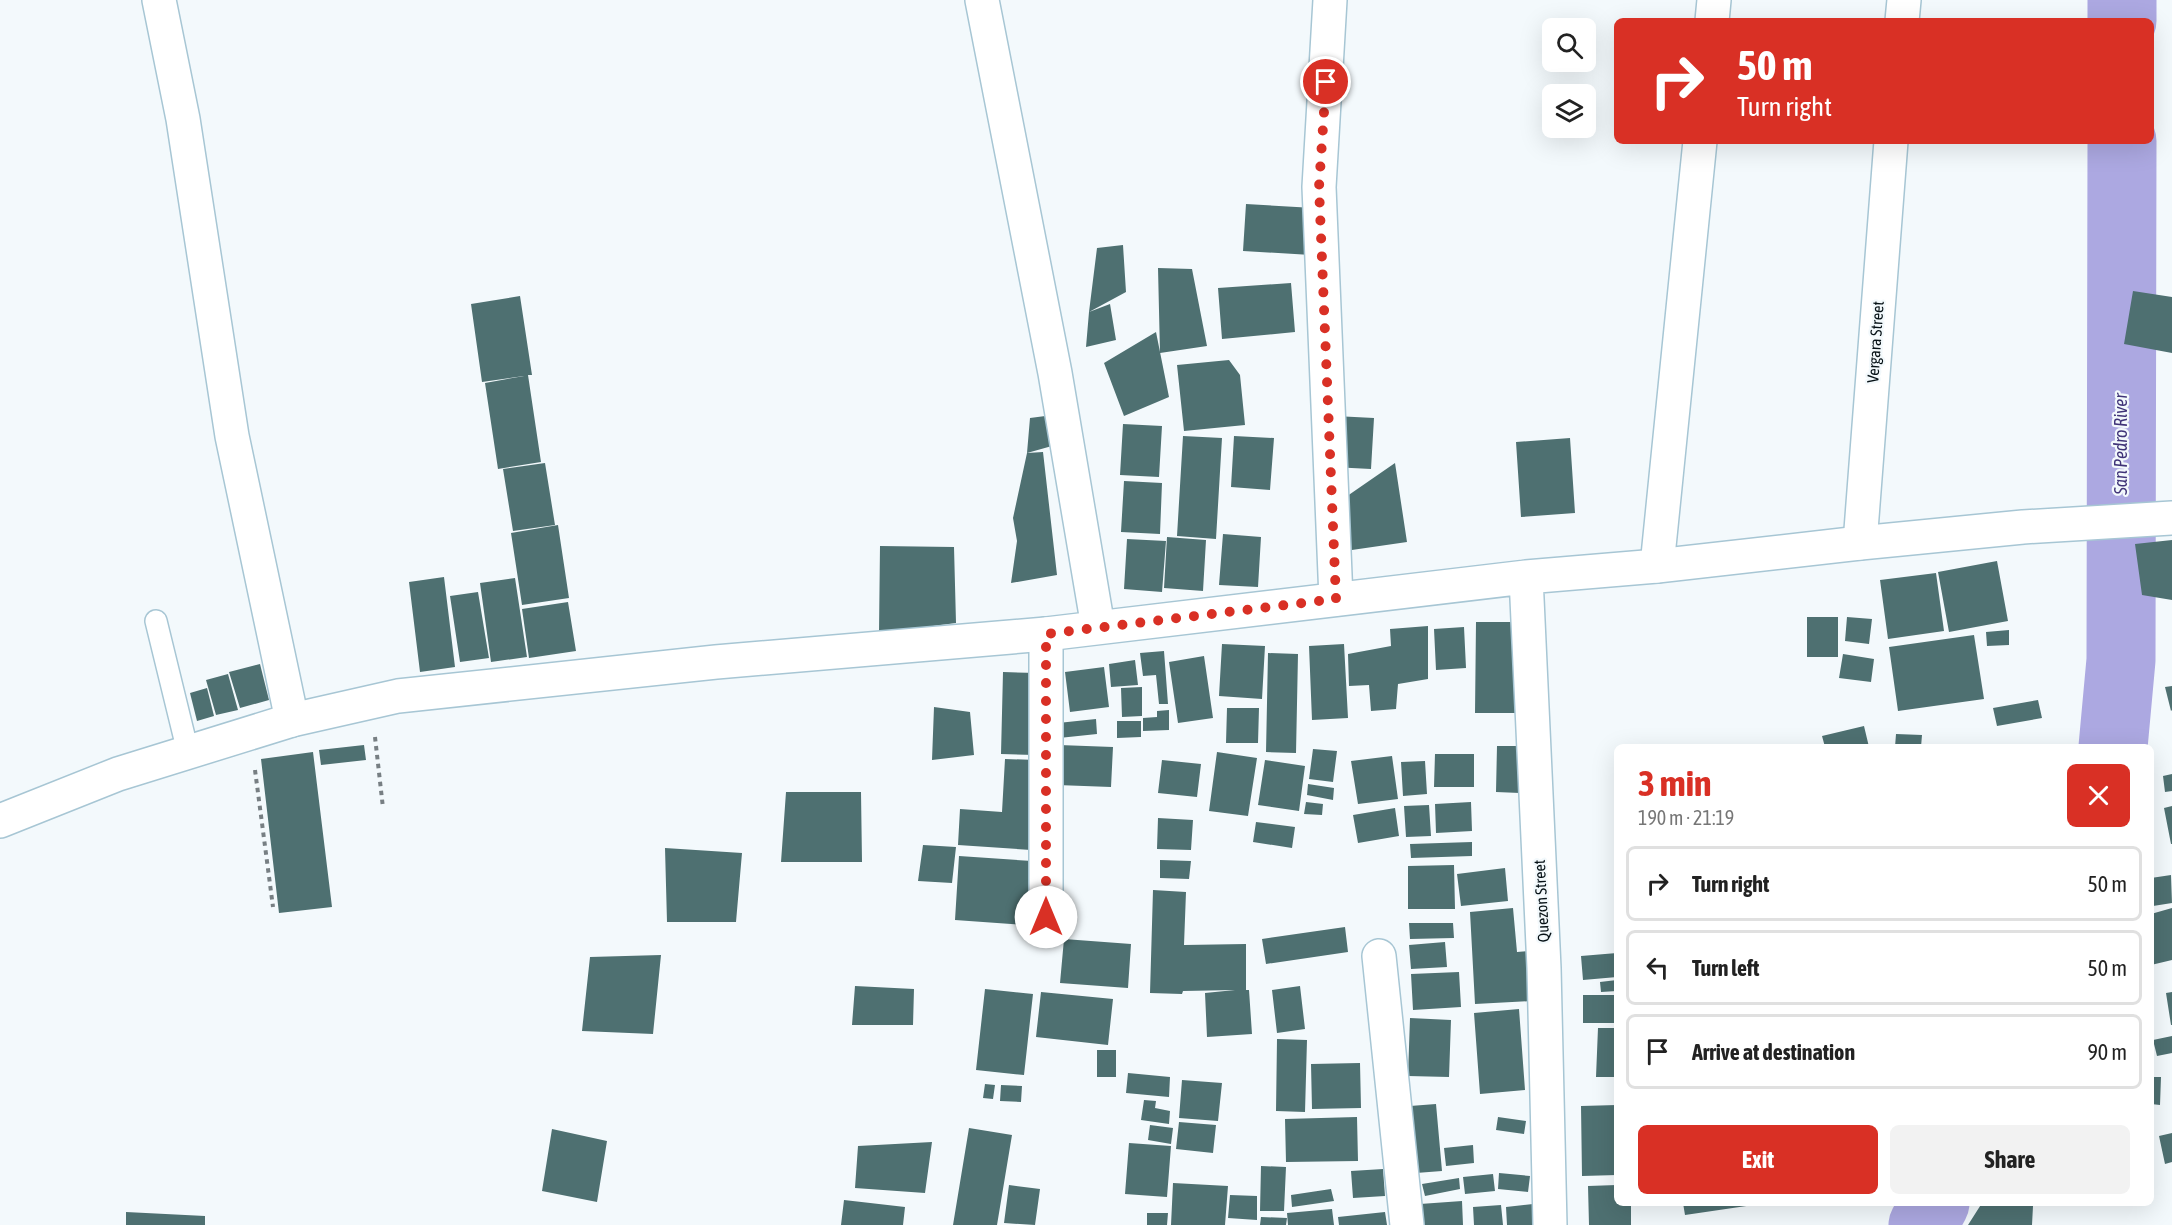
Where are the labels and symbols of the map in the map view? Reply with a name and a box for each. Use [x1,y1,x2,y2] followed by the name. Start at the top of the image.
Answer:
[1300,56,1351,107] pin
[1863,300,1888,384] street label: Vergara Street
[2110,392,2131,496] water label: San Pedro River
[1530,859,1552,943] street label: Quezon Street
[1014,885,1078,949] position arrow

